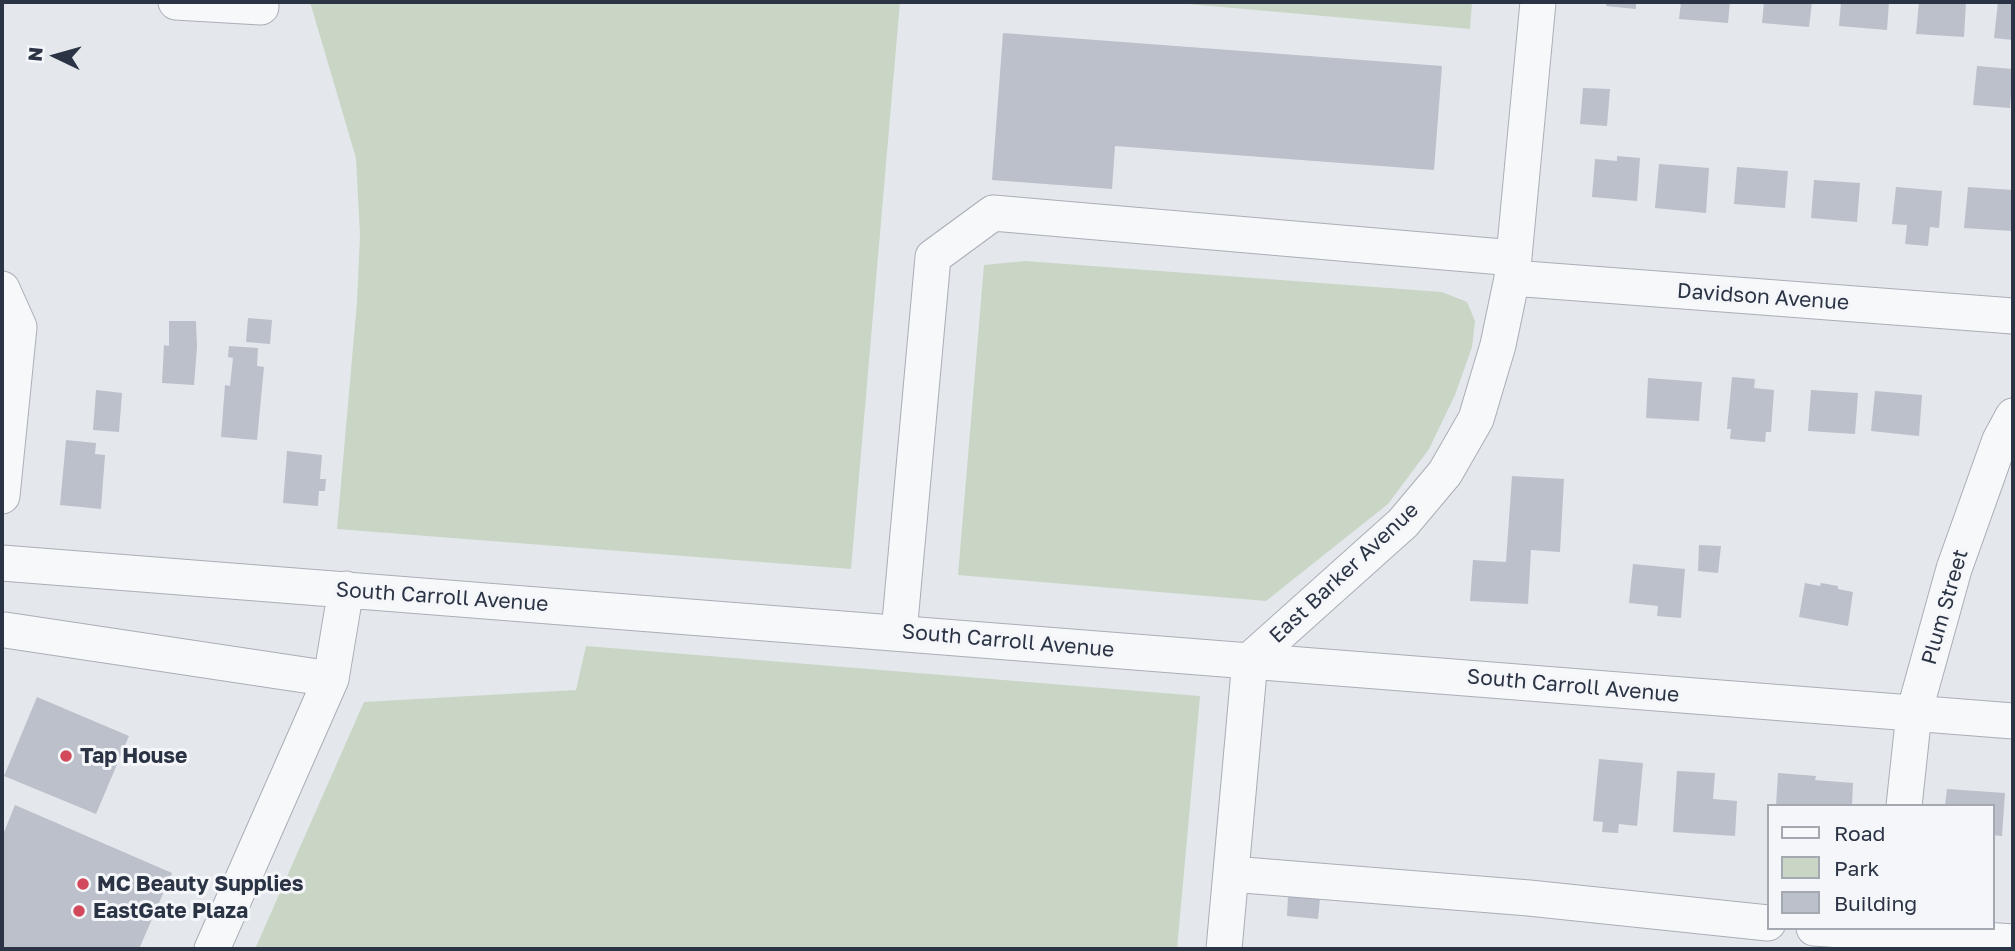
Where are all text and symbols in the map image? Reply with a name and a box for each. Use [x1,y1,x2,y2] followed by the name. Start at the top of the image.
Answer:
[21,21,91,91] north arrow
[22,46,47,62] text: N
[1676,278,1850,316] street label: Davidson Avenue
[1264,497,1424,649] street label: East Barker Avenue
[1916,546,1974,668] street label: Plum Street
[335,577,549,617] street label: South Carroll Avenue
[901,619,1115,663] street label: South Carroll Avenue
[1466,664,1680,708] street label: South Carroll Avenue
[80,743,188,769] place label: Tap House
[58,748,74,764] marker: Tap House
[1766,804,1994,930] legend
[1834,820,1885,846] text: Road
[1834,855,1879,881] text: Park
[97,871,304,897] place label: MC Beauty Supplies
[75,876,91,892] marker: MC Beauty Supplies
[1834,890,1917,916] text: Building
[93,898,248,924] place label: EastGate Plaza
[71,903,87,919] marker: EastGate Plaza

